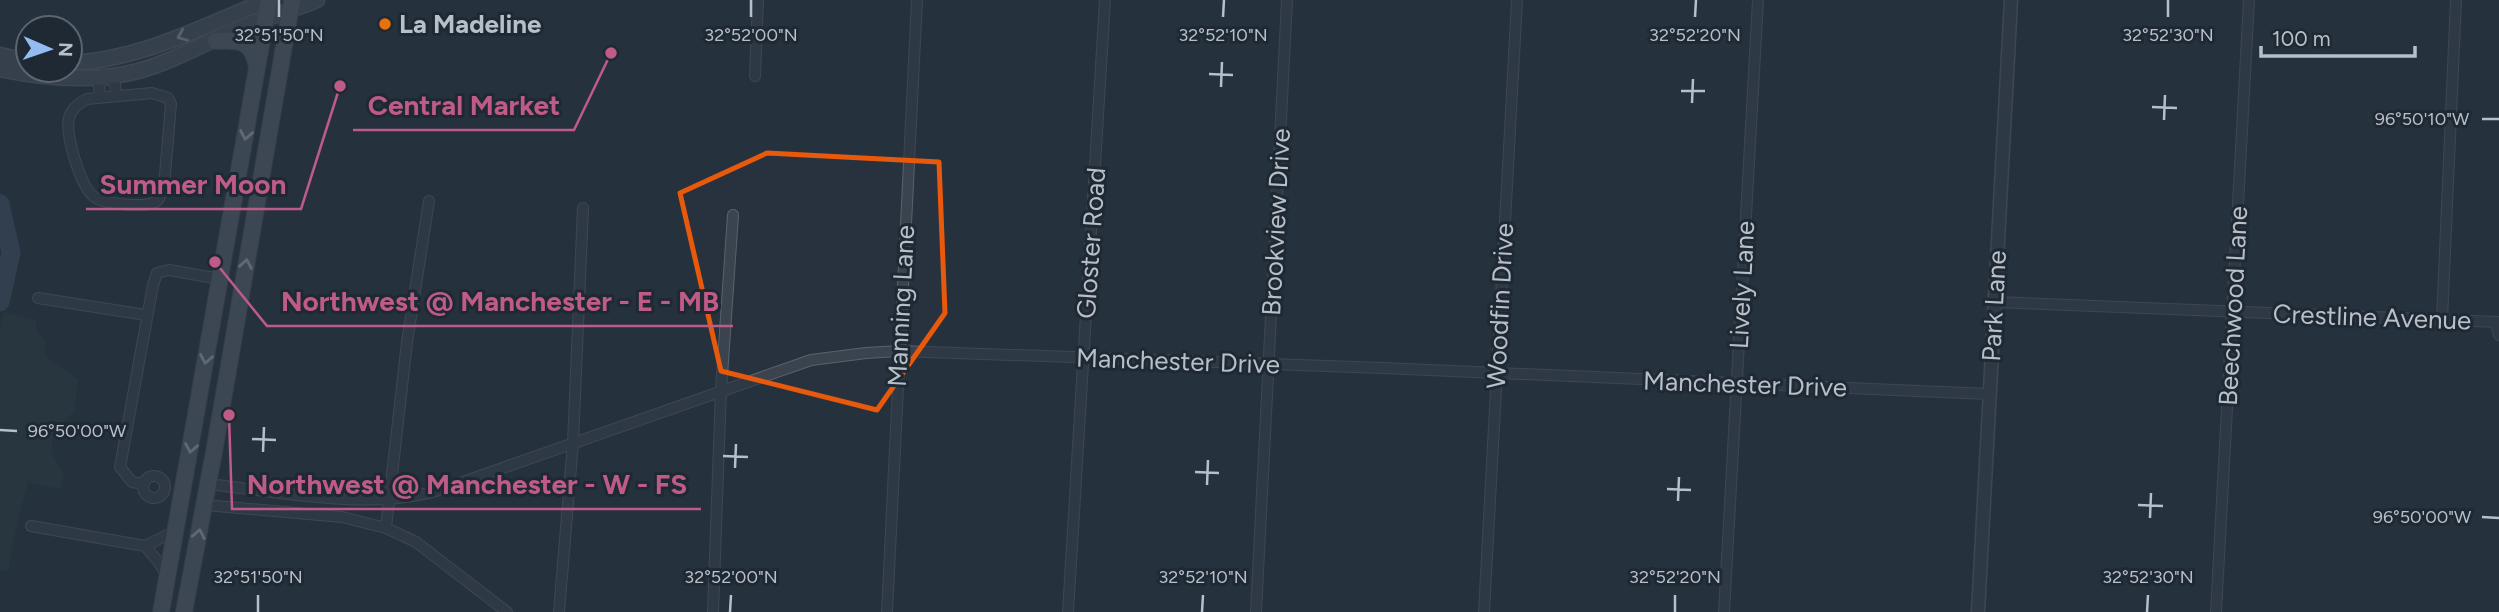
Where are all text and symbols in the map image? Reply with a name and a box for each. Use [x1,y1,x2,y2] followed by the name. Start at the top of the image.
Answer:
[399,8,541,40] place label: La Madeline
[14,14,84,84] north arrow
[2261,14,2415,58] scale bar
[377,16,393,32] marker: La Madeline
[234,24,324,46] text: 32°51'50"N
[704,24,798,46] text: 32°52'00"N
[1178,24,1268,46] text: 32°52'10"N
[1649,24,1741,46] text: 32°52'20"N
[2122,24,2214,46] text: 32°52'30"N
[2272,26,2331,51] text: 100 m
[177,27,189,41] one-way arrow
[54,42,77,57] text: N
[353,81,574,130] callout: Central Market
[368,88,560,122] text: Central Market
[2375,108,2470,130] text: 96°50'10"W
[1255,127,1297,317] street label: Brookview Drive
[239,128,254,140] one-way arrow
[86,160,301,209] callout: Summer Moon
[1070,166,1112,320] street label: Gloster Road
[100,167,286,201] text: Summer Moon
[2212,205,2254,407] street label: Beechwood Lane
[1723,220,1761,350] street label: Lively Lane
[1480,222,1520,390] street label: Woodfin Drive
[881,224,921,388] street label: Manning Lane
[1975,250,2013,362] street label: Park Lane
[238,258,253,270] one-way arrow
[267,277,733,326] callout: Northwest @ Manchester - E - MB
[281,284,719,318] text: Northwest @ Manchester - E - MB
[2272,298,2472,336] street label: Crestline Avenue
[1076,341,1280,381] street label: Manchester Drive
[199,353,214,365] one-way arrow
[1643,364,1847,404] street label: Manchester Drive
[28,420,127,442] text: 96°50'00"W
[184,442,199,454] one-way arrow
[232,460,701,509] callout: Northwest @ Manchester - W - FS
[247,467,687,501] text: Northwest @ Manchester - W - FS
[2373,506,2472,528] text: 96°50'00"W
[191,528,206,540] one-way arrow
[213,566,303,588] text: 32°51'50"N
[684,566,778,588] text: 32°52'00"N
[1158,566,1248,588] text: 32°52'10"N
[1629,566,1721,588] text: 32°52'20"N
[2102,566,2194,588] text: 32°52'30"N

